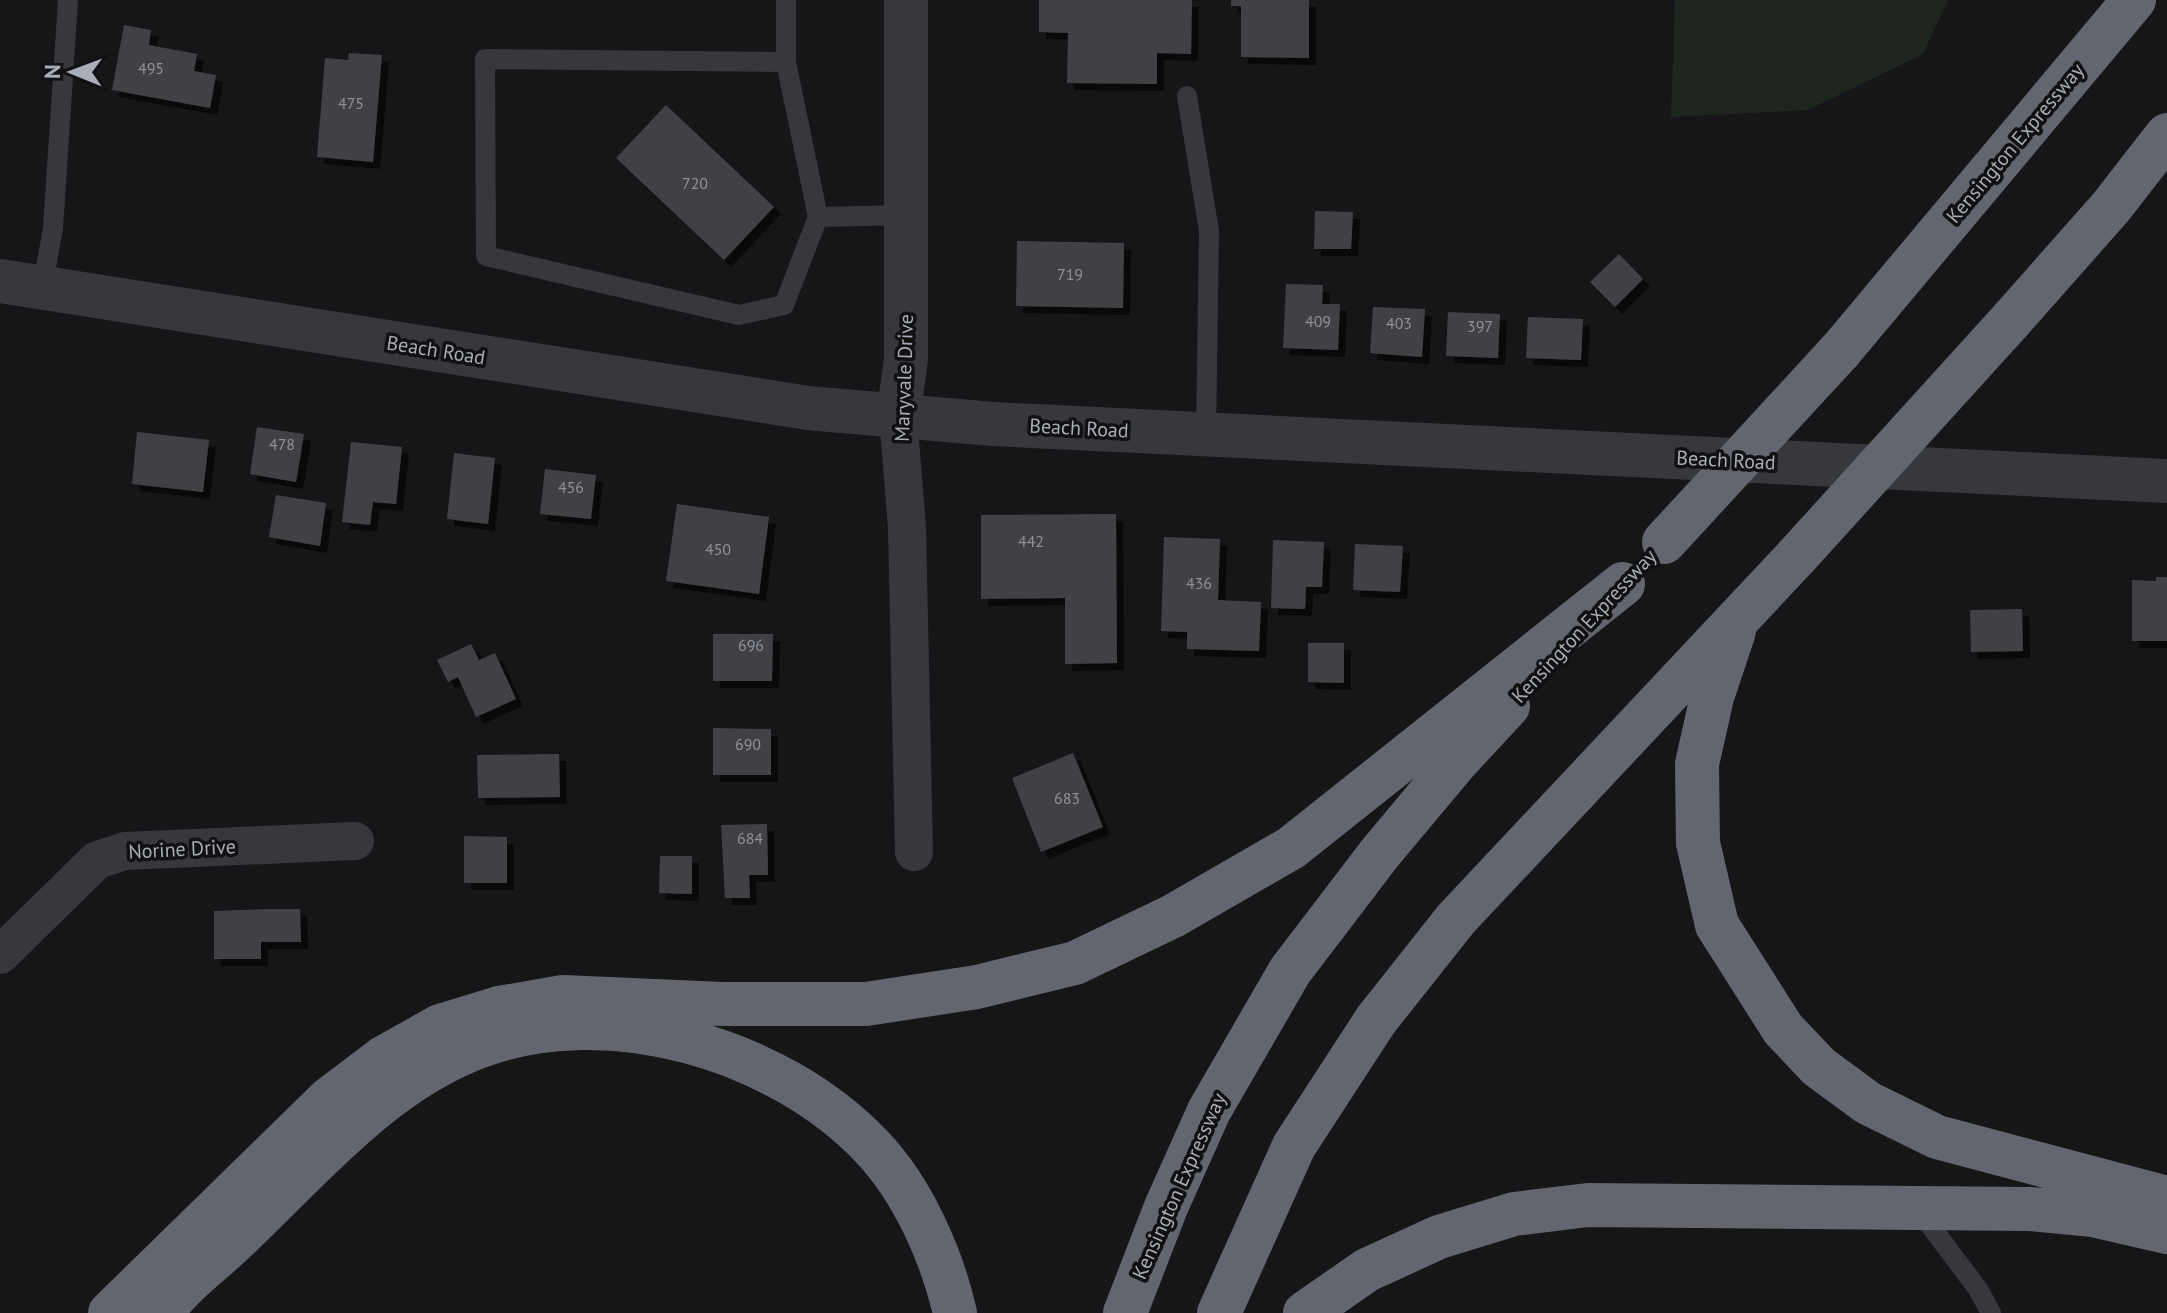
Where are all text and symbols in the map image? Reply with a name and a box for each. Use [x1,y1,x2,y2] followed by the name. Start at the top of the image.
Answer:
[32,32,112,112] north arrow
[1940,57,2090,228] street label: Kensington Expressway
[138,58,164,78] house number: 495
[38,64,66,79] text: N
[338,93,364,113] house number: 475
[682,173,708,193] house number: 720
[1057,264,1083,284] house number: 719
[1305,311,1331,331] house number: 409
[1386,313,1412,333] house number: 403
[889,314,919,442] street label: Maryvale Drive
[1467,316,1493,336] house number: 397
[385,329,487,371] street label: Beach Road
[1029,412,1129,444] street label: Beach Road
[269,434,295,454] house number: 478
[1676,444,1776,476] street label: Beach Road
[558,477,584,497] house number: 456
[1018,531,1044,551] house number: 442
[705,539,731,559] house number: 450
[1506,543,1662,708] street label: Kensington Expressway
[1186,573,1212,593] house number: 436
[738,635,764,655] house number: 696
[735,734,761,754] house number: 690
[1054,788,1080,808] house number: 683
[737,828,763,848] house number: 684
[128,833,236,865] street label: Norine Drive
[1126,1088,1232,1283] street label: Kensington Expressway

